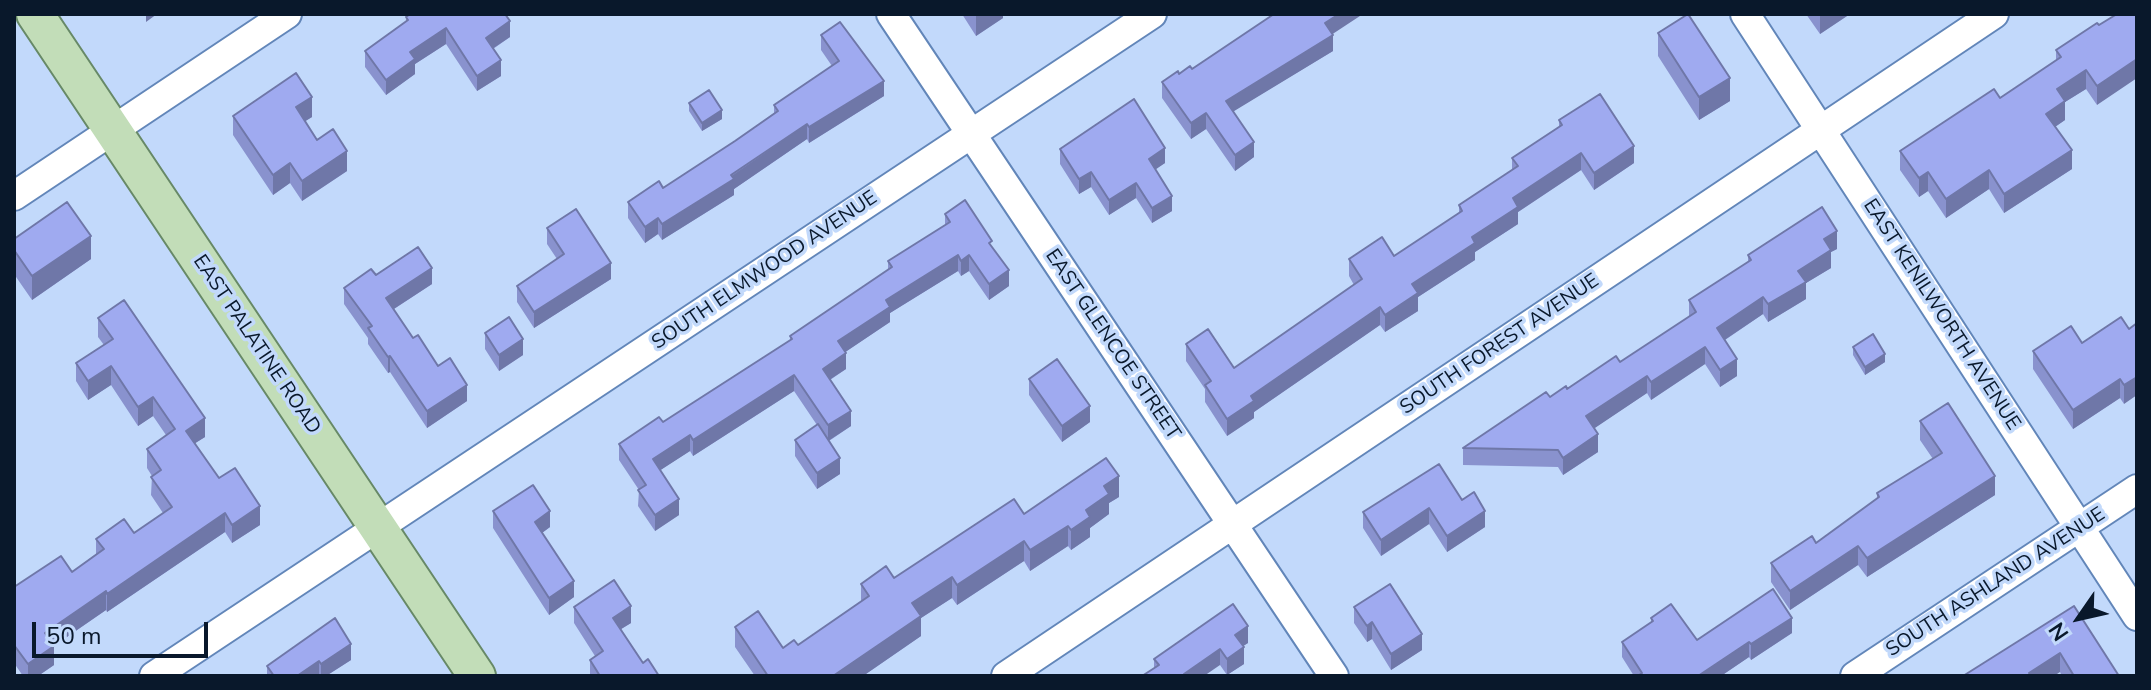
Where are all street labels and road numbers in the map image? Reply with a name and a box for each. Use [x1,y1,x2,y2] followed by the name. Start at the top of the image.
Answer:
[648,187,882,355] street label: SOUTH ELMWOOD AVENUE
[1857,195,2025,435] street label: EAST KENILWORTH AVENUE
[1039,245,1185,445] street label: EAST GLENCOE STREET
[187,251,325,439] street label: EAST PALATINE ROAD
[1396,269,1604,421] street label: SOUTH FOREST AVENUE
[1882,503,2110,663] street label: SOUTH ASHLAND AVENUE

